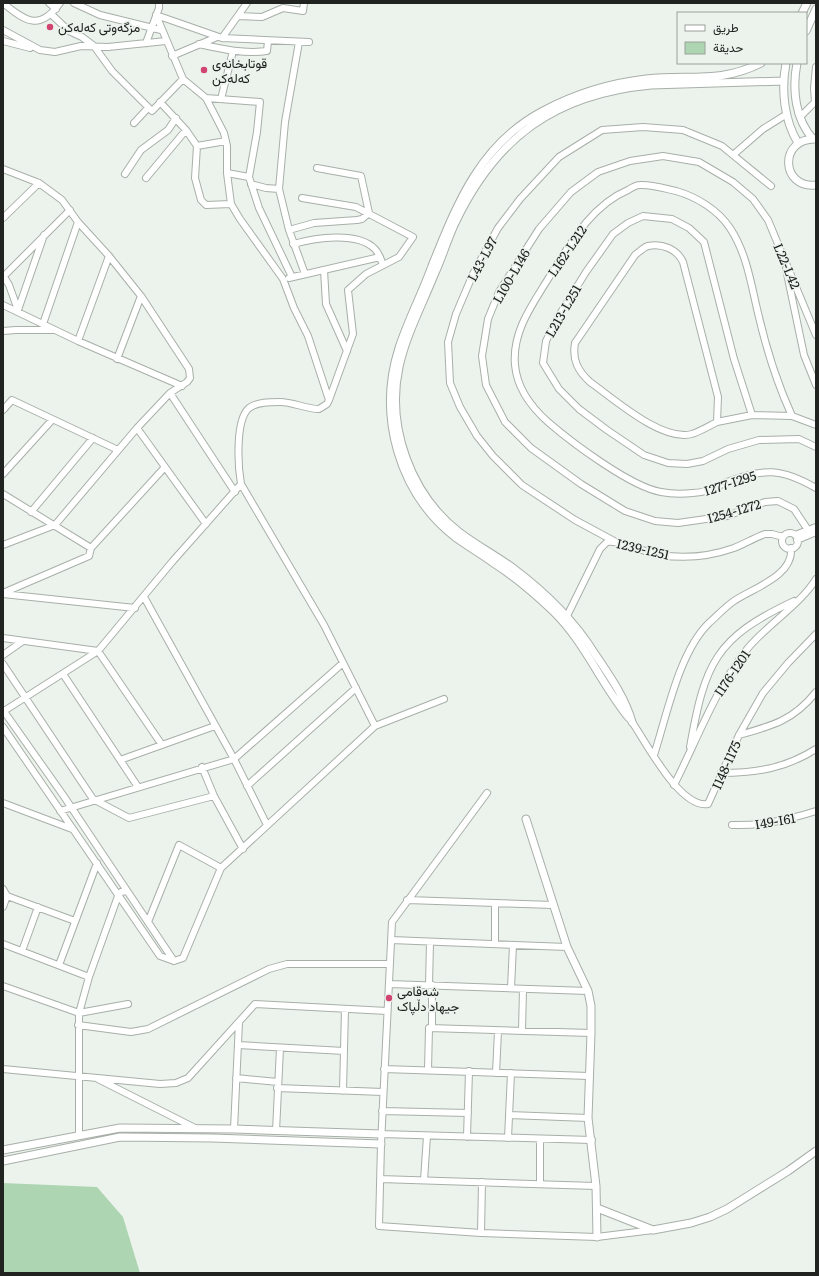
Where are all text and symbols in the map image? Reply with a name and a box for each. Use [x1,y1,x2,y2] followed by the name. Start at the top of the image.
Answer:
[677,12,807,64] legend
[58,17,140,36] place label: مزگەوتی کەلەکن
[713,18,739,36] text: طريق
[45,22,55,32] marker: مزگەوتی کەلەکن
[713,38,743,56] text: حديقة
[212,53,267,87] place label: قوتابخانەی کەلەکن
[199,65,209,75] marker: قوتابخانەی کەلەکن
[542,221,591,280] street label: L162-L212
[462,232,502,285] street label: L43-L97
[769,240,806,292] street label: L22-L42
[487,245,534,307] street label: L100-L146
[540,281,585,341] street label: L213-L251
[701,465,759,500] street label: I277-I295
[705,494,763,527] street label: I254-I272
[615,533,672,564] street label: I239-I251
[709,645,754,700] street label: I176-I201
[706,737,745,792] street label: I148-I175
[753,808,797,833] street label: I49-I61
[397,981,460,1016] place label: شەقامی جیهاد دڵپاک
[384,993,394,1003] marker: شەقامی جیهاد دڵپاک

